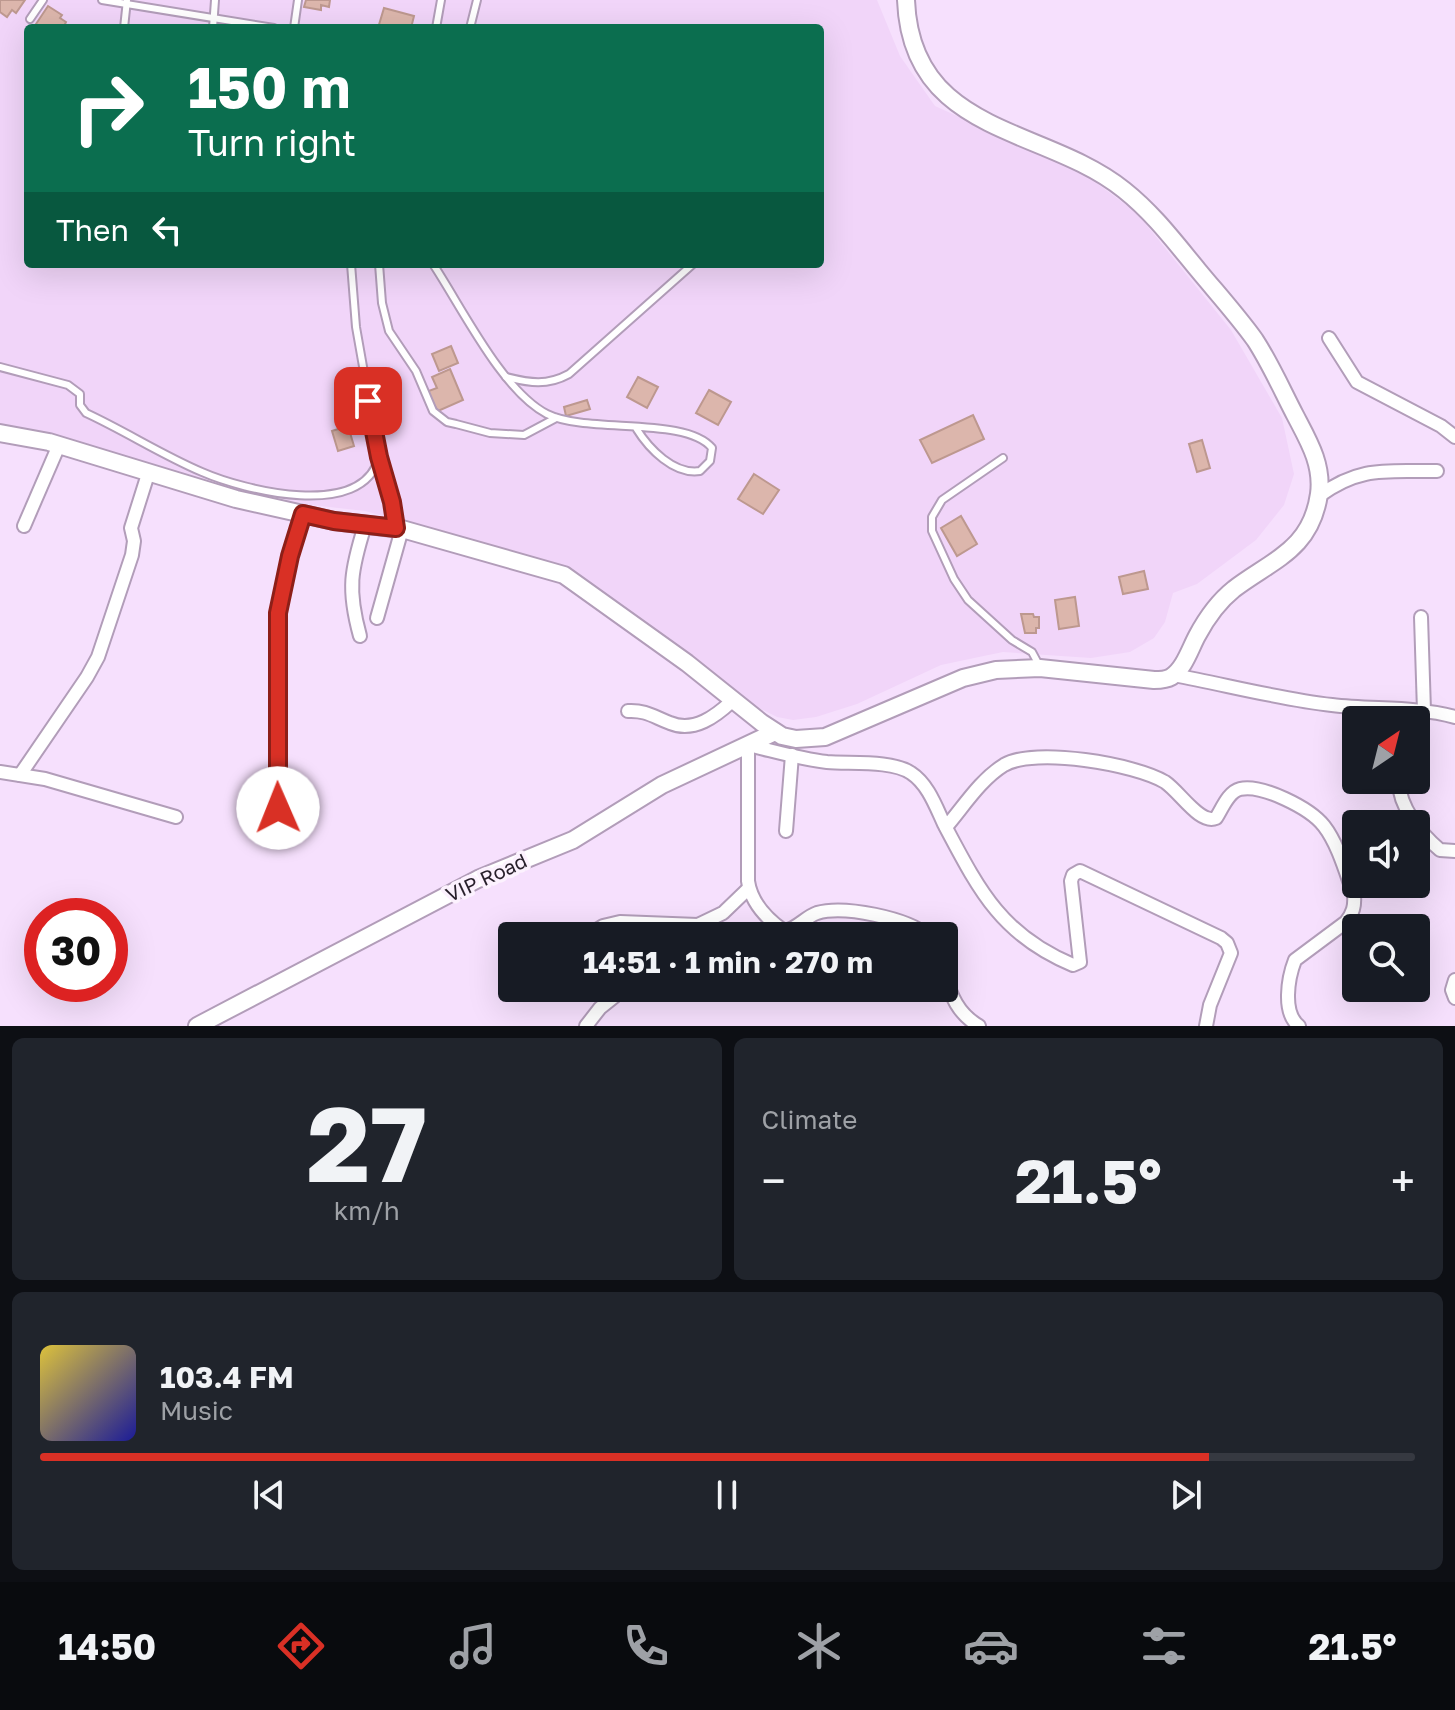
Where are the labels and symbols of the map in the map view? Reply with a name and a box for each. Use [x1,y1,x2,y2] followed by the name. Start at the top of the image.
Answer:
[334,367,402,435] pin
[1342,706,1430,794] north arrow
[236,766,320,850] position arrow
[442,848,530,906] street label: VIP Road
[24,898,128,1002] speed limit sign: 30

